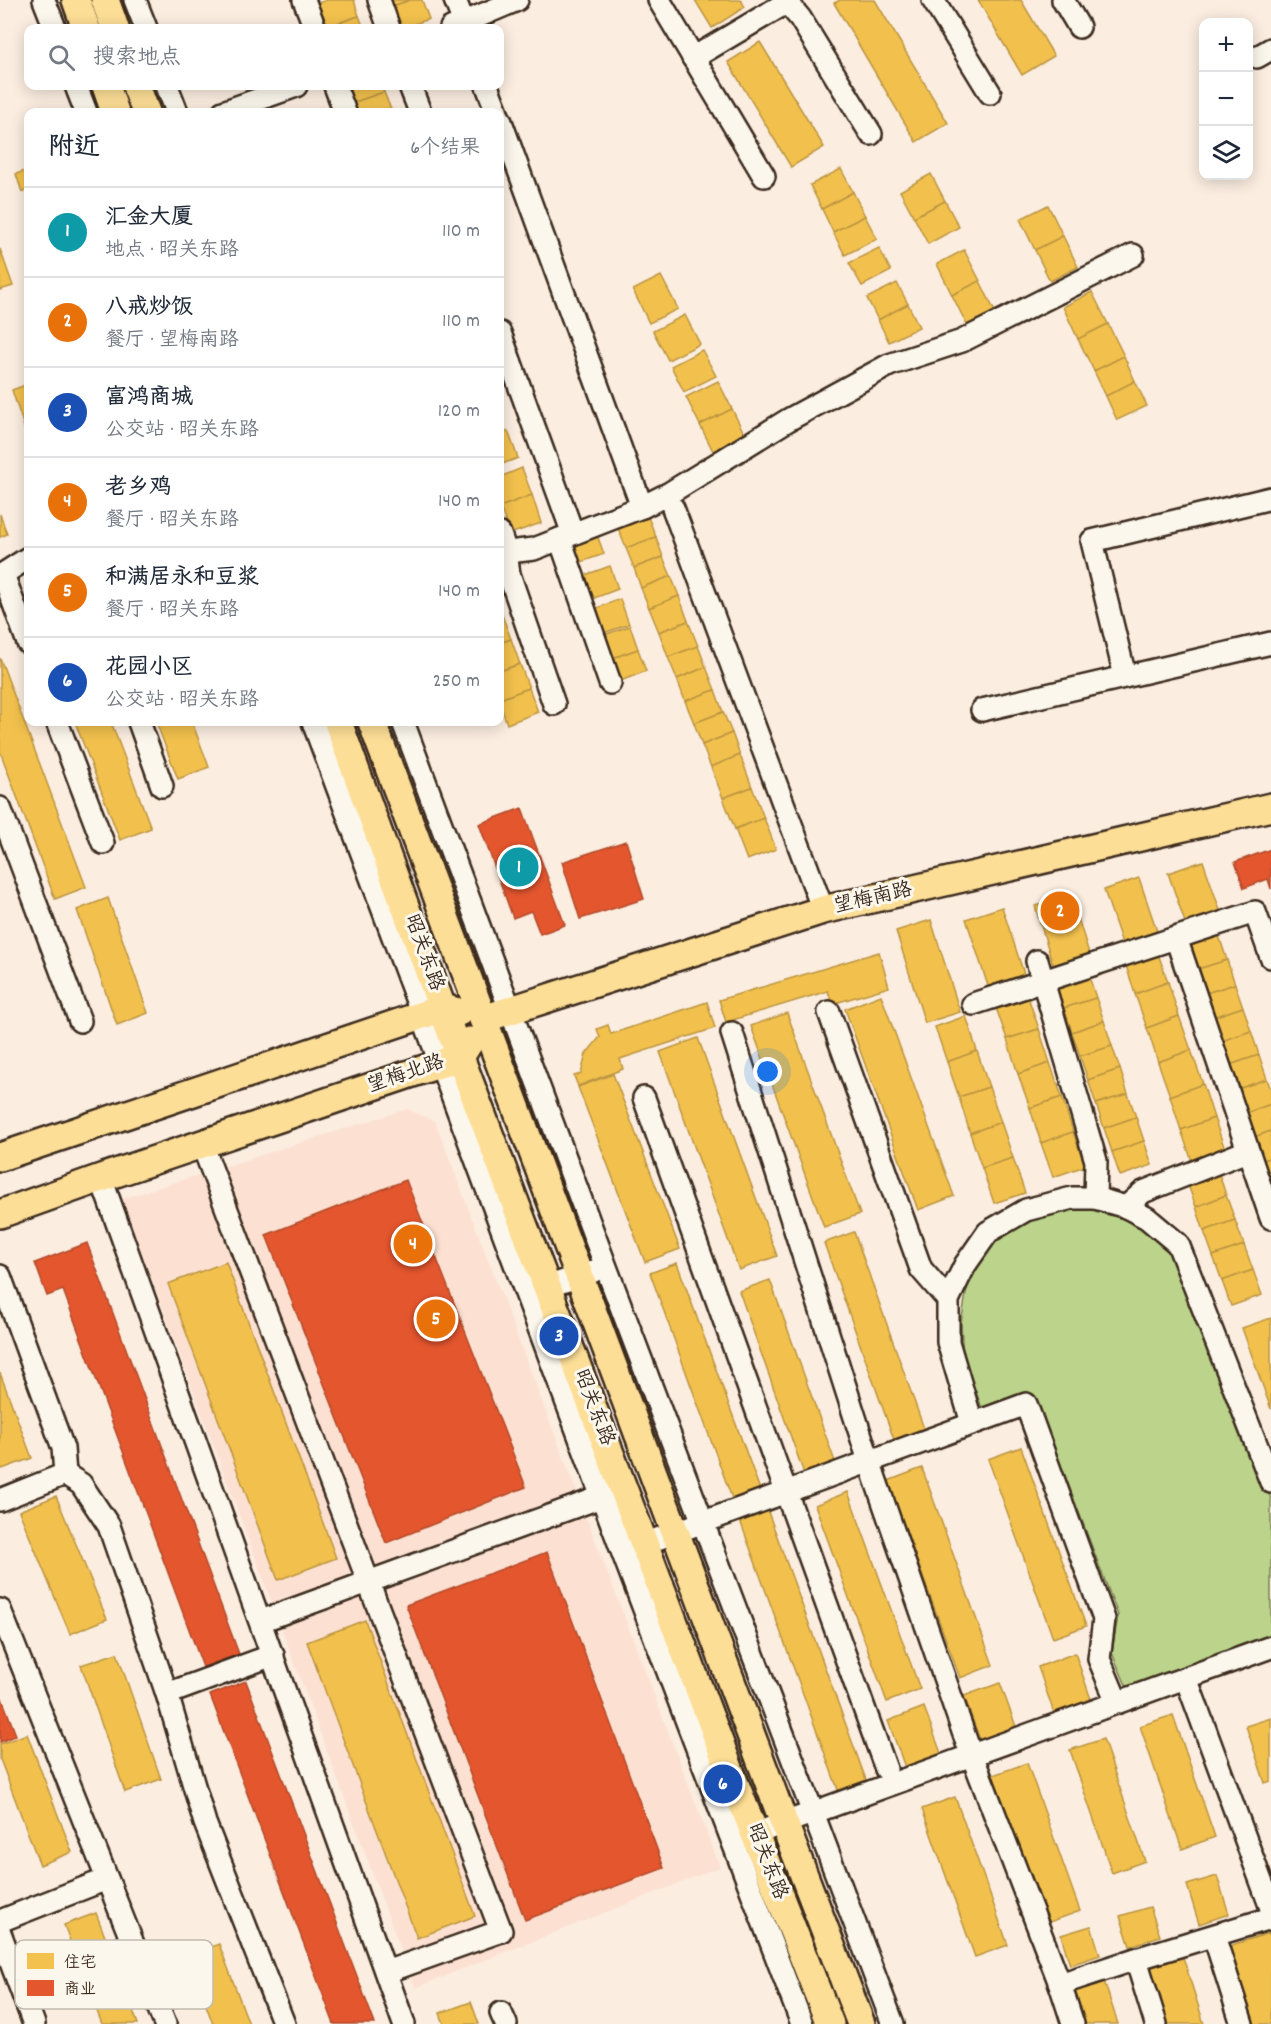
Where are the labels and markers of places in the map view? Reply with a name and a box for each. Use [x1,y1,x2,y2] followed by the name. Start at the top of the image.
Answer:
[500,844,538,890] pin: 1
[1040,888,1080,934] pin: 2
[394,1222,432,1266] pin: 4
[416,1296,456,1342] pin: 5
[540,1314,578,1358] pin: 3
[704,1762,742,1806] pin: 6

